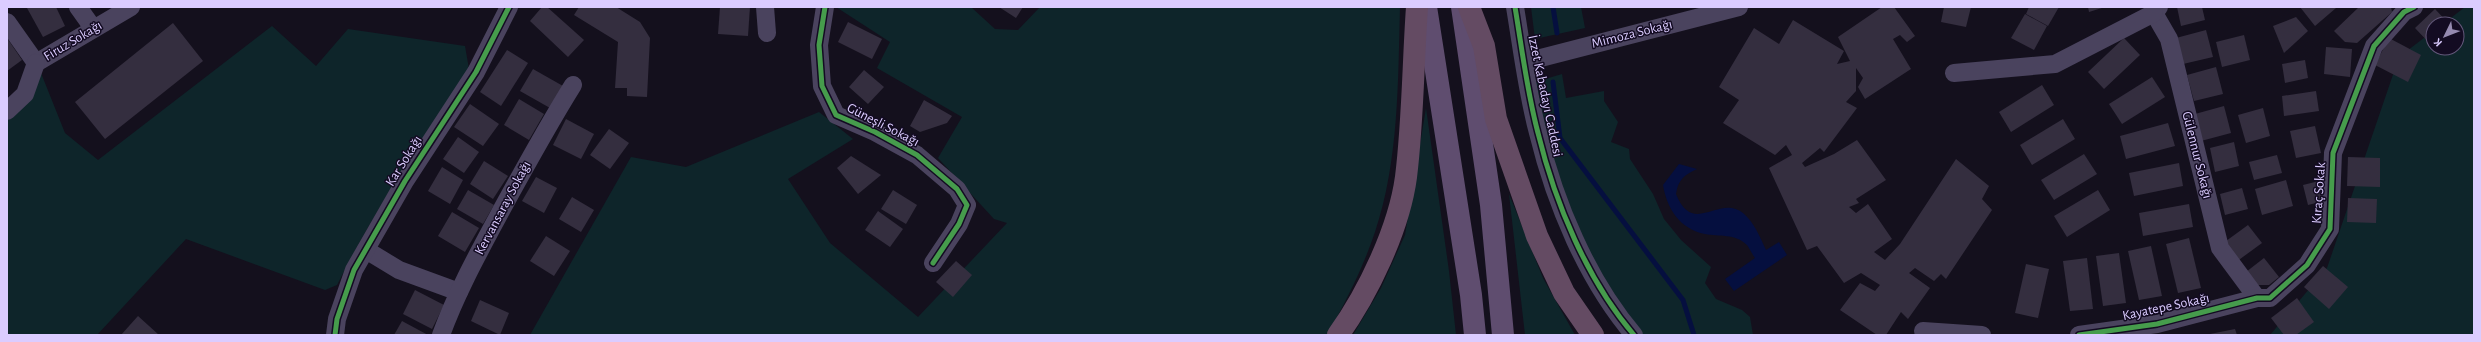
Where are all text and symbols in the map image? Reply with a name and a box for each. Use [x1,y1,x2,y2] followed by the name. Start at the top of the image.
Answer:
[2425,16,2465,56] north arrow
[1590,17,1674,51] street label: Mimoza Sokağı
[41,18,105,64] street label: Firuz Sokağı
[1525,33,1568,158] street label: İzzet Kabadayı Caddesi
[2431,36,2444,49] text: K
[845,101,921,149] street label: Güneşli Sokağı
[2179,110,2215,200] street label: Gülennur Sokağı
[383,133,425,189] street label: Kar Sokağı
[472,159,534,257] street label: Kervansaray Sokağı
[2310,161,2328,224] street label: Kıraç Sokak
[2121,291,2211,323] street label: Kayatepe Sokağı

